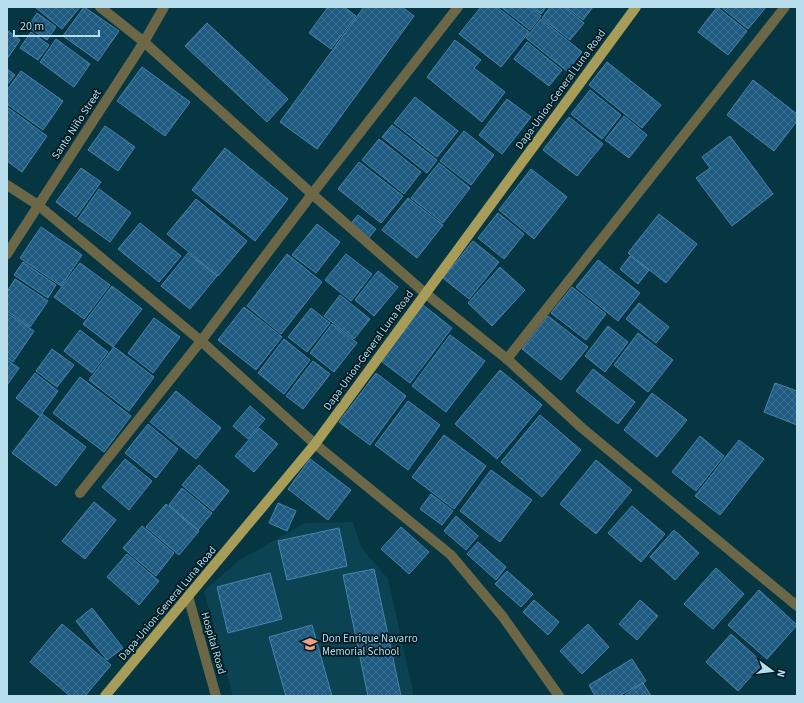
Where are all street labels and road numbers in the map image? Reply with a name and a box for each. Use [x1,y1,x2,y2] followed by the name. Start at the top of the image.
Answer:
[512,26,609,152] street label: Dapa-Union-General Luna Road
[48,86,105,162] street label: Santo Niño Street
[320,287,417,413] street label: Dapa-Union-General Luna Road
[115,543,220,664] street label: Dapa-Union-General Luna Road
[197,610,230,676] street label: Hospital Road

